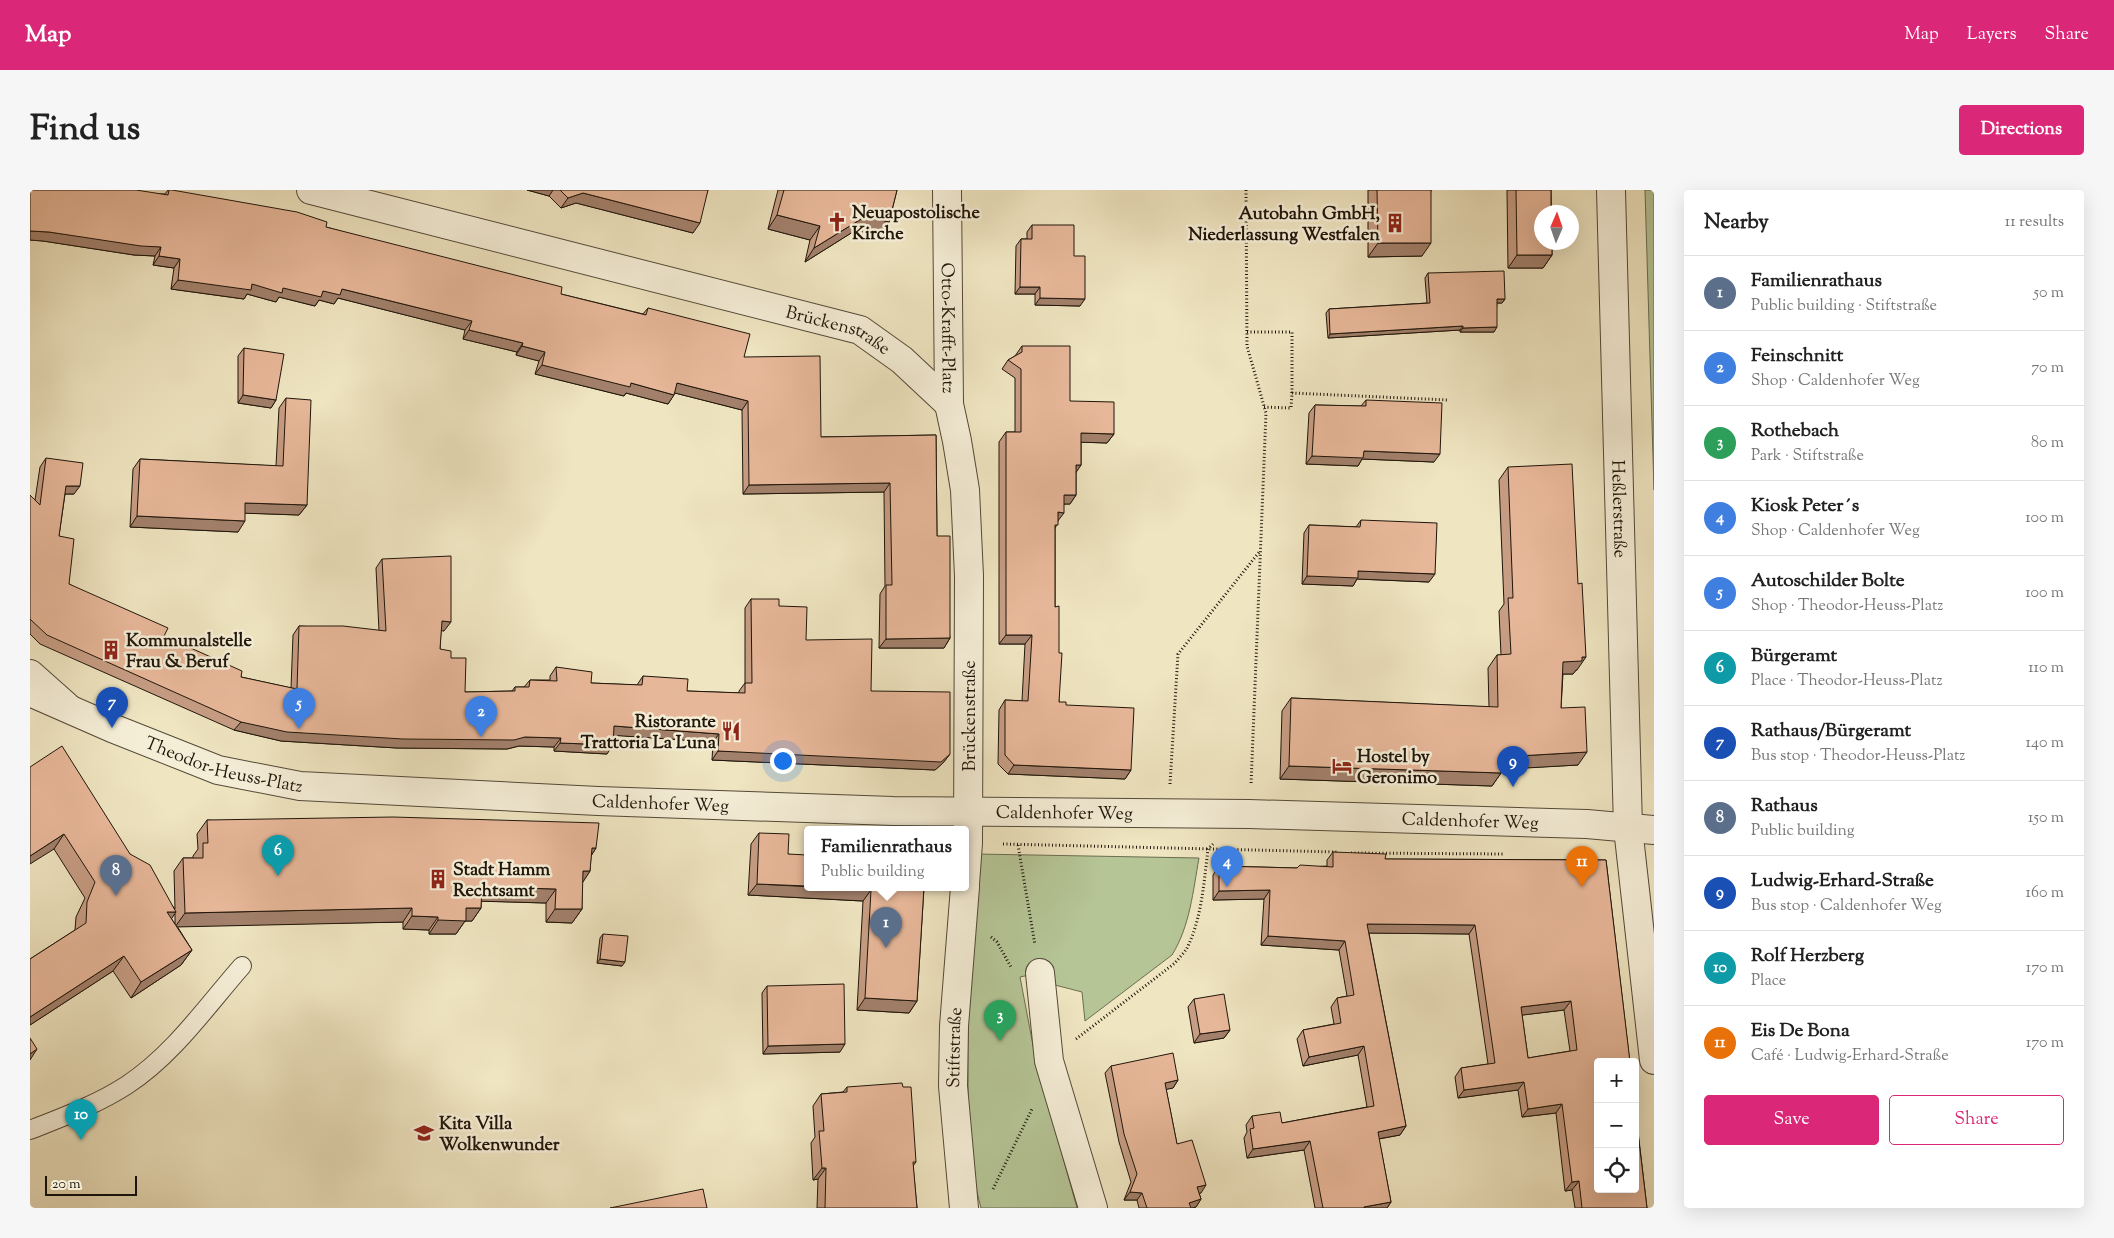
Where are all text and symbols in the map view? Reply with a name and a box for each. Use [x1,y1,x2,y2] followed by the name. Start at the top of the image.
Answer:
[25,18,71,52] text: Map
[1904,22,1939,48] text: Map
[1967,22,2017,48] text: Layers
[2045,22,2089,48] text: Share
[30,105,140,156] text: Find us
[1959,105,2084,155] button: Directions
[852,201,980,248] place label: Neuapostolische Kirche
[1188,202,1380,249] place label: Autobahn GmbH, Niederlassung Westfalen
[1534,205,1579,250] north arrow
[1704,208,1769,238] text: Nearby
[826,211,848,233] church icon: Neuapostolische Kirche
[2005,211,2064,234] text: 11 results
[1384,212,1406,234] building icon: Autobahn GmbH, Niederlassung Westfalen
[933,262,960,394] street label: Otto-Krafft-Platz
[1751,268,1882,295] text: Familienrathaus
[1717,282,1723,305] text: 1
[2033,282,2064,305] text: 50 m
[1751,295,1937,318] text: Public building · Stiftstraße
[782,301,895,363] street label: Brückenstraße
[1751,343,1843,370] text: Feinschnitt
[1716,357,1724,380] text: 2
[2031,357,2064,380] text: 70 m
[1751,370,1920,393] text: Shop · Caldenhofer Weg
[1751,418,1839,445] text: Rothebach
[1717,432,1723,455] text: 3
[2031,432,2064,455] text: 80 m
[1751,445,1864,468] text: Park · Stiftstraße
[1603,459,1632,558] street label: Heßlerstraße
[1751,493,1859,520] text: Kiosk Peter´s
[1716,507,1724,530] text: 4
[2025,507,2064,530] text: 100 m
[1751,520,1920,543] text: Shop · Caldenhofer Weg
[1751,568,1905,595] text: Autoschilder Bolte
[1717,582,1723,605] text: 5
[2025,582,2064,605] text: 100 m
[1751,595,1943,618] text: Shop · Theodor-Heuss-Platz
[126,629,252,676] place label: Kommunalstelle Frau & Beruf
[100,639,122,661] building icon: Kommunalstelle Frau & Beruf
[1751,643,1837,670] text: Bürgeramt
[1716,657,1724,680] text: 6
[2028,657,2064,680] text: 110 m
[958,660,984,772] street label: Brückenstraße
[1751,670,1943,693] text: Place · Theodor-Heuss-Platz
[96,687,128,728] pin: 7
[283,688,315,729] pin: 5
[465,696,497,737] pin: 2
[581,710,717,757] place label: Ristorante Trattoria La Luna
[1751,718,1911,745] text: Rathaus/Bürgeramt
[720,720,742,742] restaurant icon: Ristorante Trattoria La Luna
[141,731,305,801] street label: Theodor-Heuss-Platz
[1716,732,1724,755] text: 7
[2026,732,2064,755] text: 140 m
[1357,745,1437,792] place label: Hostel by Geronimo
[1751,745,1965,768] text: Bus stop · Theodor-Heuss-Platz
[1497,746,1529,787] pin: 9
[770,748,796,774] your location
[1331,755,1353,777] hotel icon: Hostel by Geronimo
[592,790,729,820] street label: Caldenhofer Weg
[1751,793,1818,820] text: Rathaus
[996,801,1133,828] street label: Caldenhofer Weg
[1716,807,1724,830] text: 8
[2028,807,2064,830] text: 150 m
[1401,808,1539,838] street label: Caldenhofer Weg
[1751,820,1855,843] text: Public building
[804,826,969,891] popup
[821,834,952,861] text: Familienrathaus
[262,835,294,876] pin: 6
[1211,846,1243,887] pin: 4
[1566,846,1598,887] pin: 11
[100,855,132,896] pin: 8
[453,858,550,905] place label: Stadt Hamm Rechtsamt
[821,861,925,884] text: Public building
[427,868,449,890] building icon: Stadt Hamm Rechtsamt
[1751,868,1934,895] text: Ludwig-Erhard-Straße
[1716,882,1724,905] text: 9
[2026,882,2064,905] text: 160 m
[1751,895,1942,918] text: Bus stop · Caldenhofer Weg
[870,907,902,948] pin: 1
[1751,943,1864,970] text: Rolf Herzberg
[1713,957,1727,980] text: 10
[2026,957,2064,980] text: 170 m
[1751,970,1786,993] text: Place
[984,1000,1016,1041] pin: 3
[942,1006,970,1088] street label: Stiftstraße
[1751,1018,1850,1045] text: Eis De Bona
[1715,1032,1725,1055] text: 11
[2026,1032,2064,1055] text: 170 m
[1751,1045,1949,1068] text: Café · Ludwig-Erhard-Straße
[1594,1058,1639,1193] map controls
[1594,1058,1639,1103] button: +
[1704,1095,1879,1145] button: Save
[1889,1095,2064,1145] button: Share
[65,1099,97,1140] pin: 10
[1594,1103,1639,1148] button: −
[439,1112,560,1159] place label: Kita Villa Wolkenwunder
[413,1122,435,1144] school or university icon: Kita Villa Wolkenwunder
[1594,1148,1639,1193] button: locate
[45,1173,138,1196] scale bar
[52,1175,81,1195] text: 20 m

